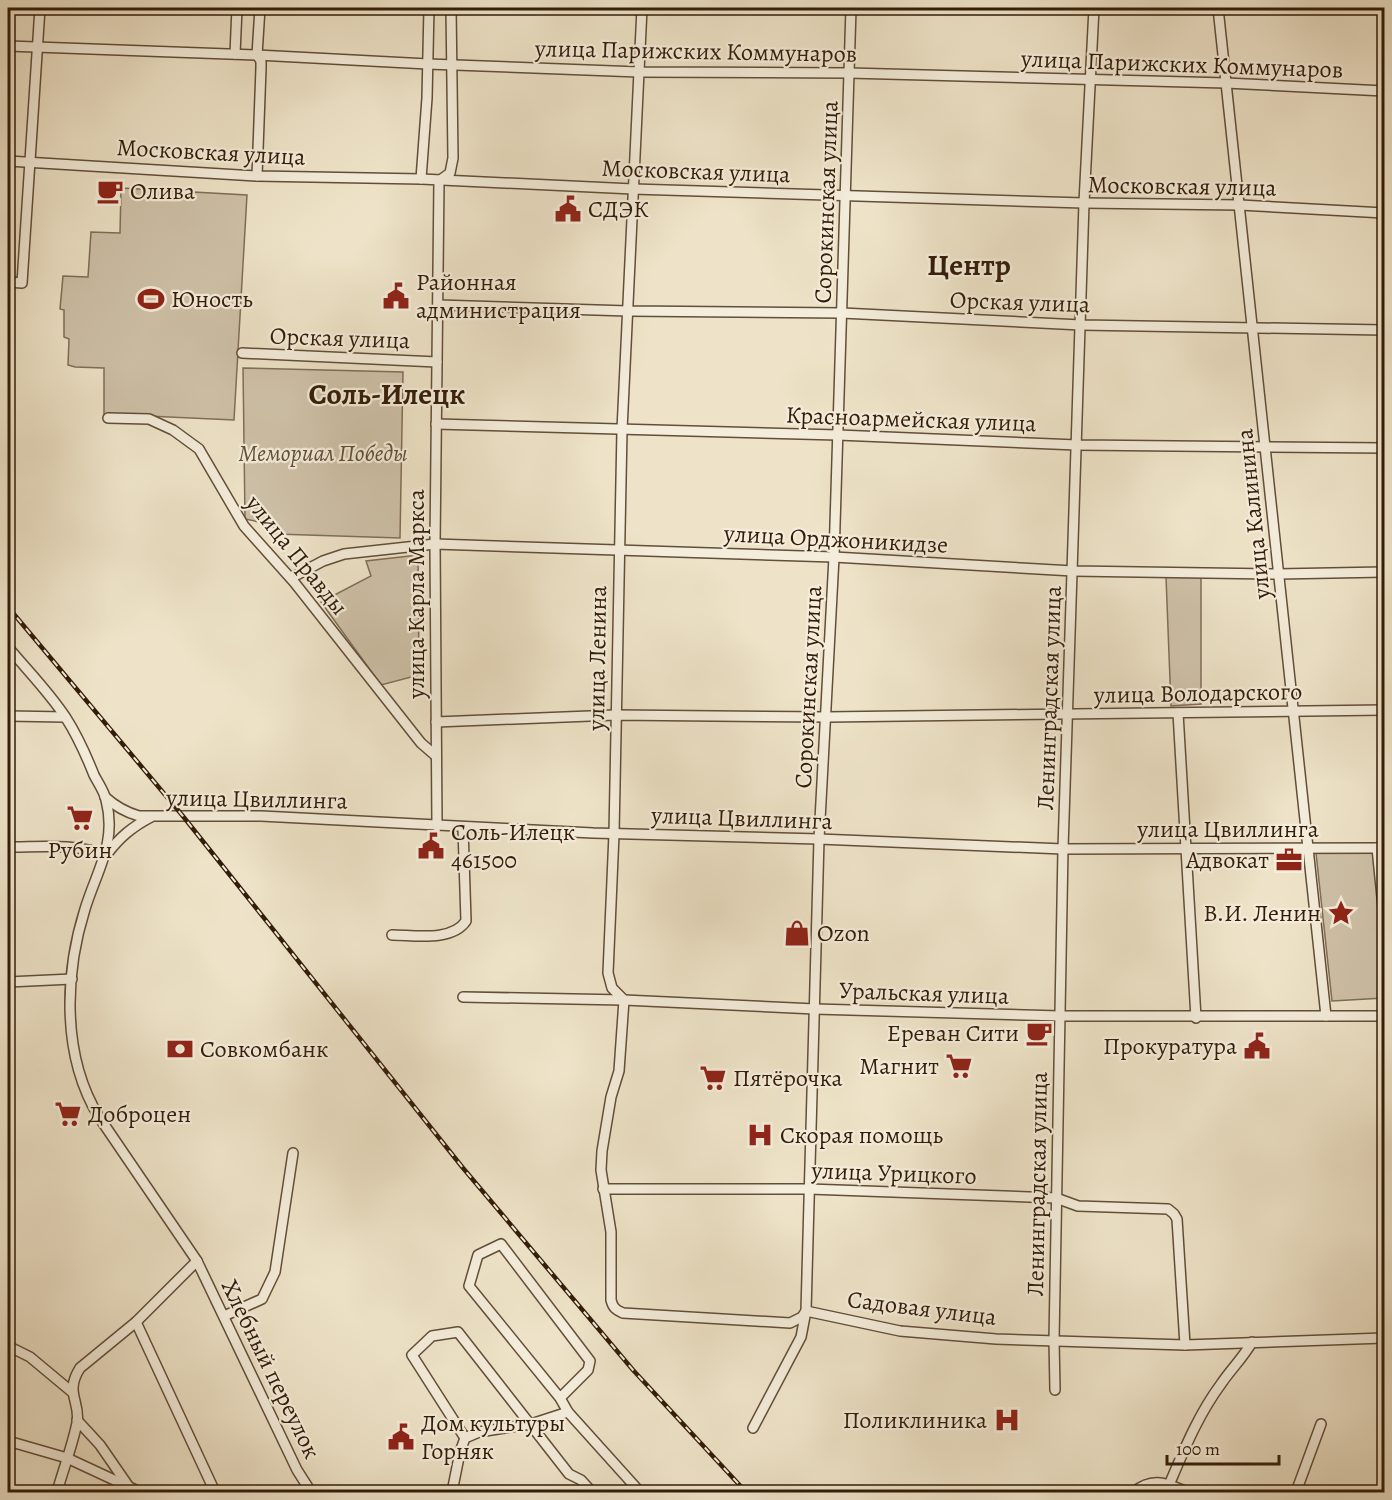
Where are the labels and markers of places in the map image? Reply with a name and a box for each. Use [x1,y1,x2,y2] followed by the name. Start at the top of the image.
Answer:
[130,175,195,207] place label: Олива
[95,176,125,206] cafe icon: Олива
[588,193,649,225] place label: СДЭК
[553,194,583,224] public building icon: СДЭК
[416,266,581,326] place label: Районная администрация
[381,281,411,311] public building icon: Районная администрация
[171,283,253,315] place label: Юность
[136,284,166,314] sports icon: Юность
[65,803,95,833] supermarket icon: Рубин
[451,816,575,876] place label: Соль-Илецк 461500
[416,831,446,861] public building icon: Соль-Илецк 461500
[48,834,112,866] place label: Рубин
[1185,844,1269,876] place label: Адвокат
[1274,845,1304,875] office icon: Адвокат
[1203,897,1321,929] place label: В.И. Ленин
[1326,898,1356,928] place icon: В.И. Ленин
[817,917,870,949] place label: Ozon
[782,918,812,948] shop icon: Ozon
[887,1017,1019,1049] place label: Ереван Сити
[1024,1018,1054,1048] cafe icon: Ереван Сити
[1103,1030,1237,1062] place label: Прокуратура
[1242,1031,1272,1061] public building icon: Прокуратура
[200,1033,328,1065] place label: Совкомбанк
[165,1034,195,1064] bank icon: Совкомбанк
[859,1050,939,1082] place label: Магнит
[944,1051,974,1081] supermarket icon: Магнит
[733,1062,843,1094] place label: Пятёрочка
[698,1063,728,1093] supermarket icon: Пятёрочка
[88,1098,191,1130] place label: Доброцен
[53,1099,83,1129] supermarket icon: Доброцен
[780,1119,943,1151] place label: Скорая помощь
[745,1120,775,1150] hospital icon: Скорая помощь
[843,1404,987,1436] place label: Поликлиника
[992,1405,1022,1435] hospital icon: Поликлиника
[421,1407,565,1467] place label: Дом культуры Горняк
[386,1422,416,1452] public building icon: Дом культуры Горняк

